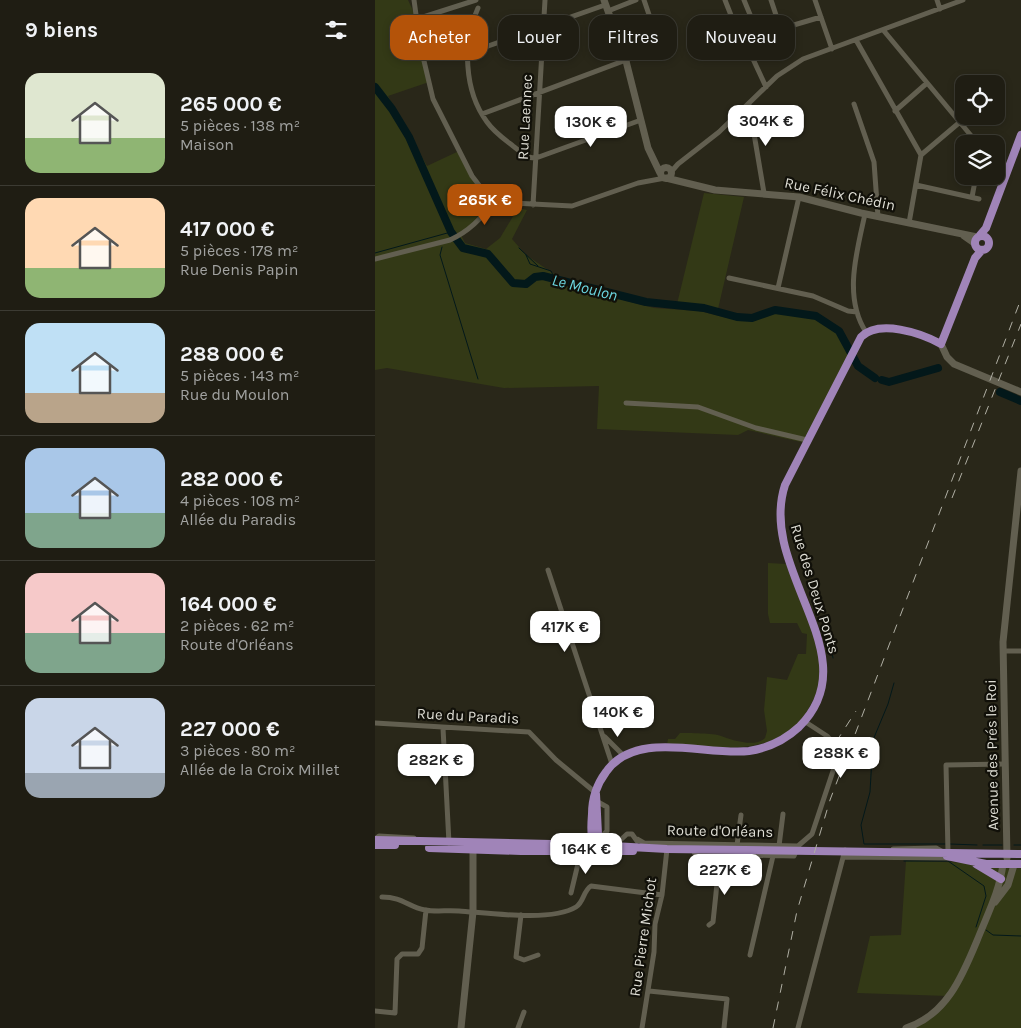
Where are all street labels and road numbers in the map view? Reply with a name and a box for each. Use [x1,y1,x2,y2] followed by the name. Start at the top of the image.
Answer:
[514,74,536,160] street label: Rue Laennec
[783,173,897,215] street label: Rue Félix Chédin
[787,522,843,656] street label: Rue des Deux Ponts
[982,679,1002,831] street label: Avenue des Prés le Roi
[416,704,520,728] street label: Rue du Paradis
[667,821,773,841] street label: Route d'Orléans
[626,876,660,998] street label: Rue Pierre Michot

